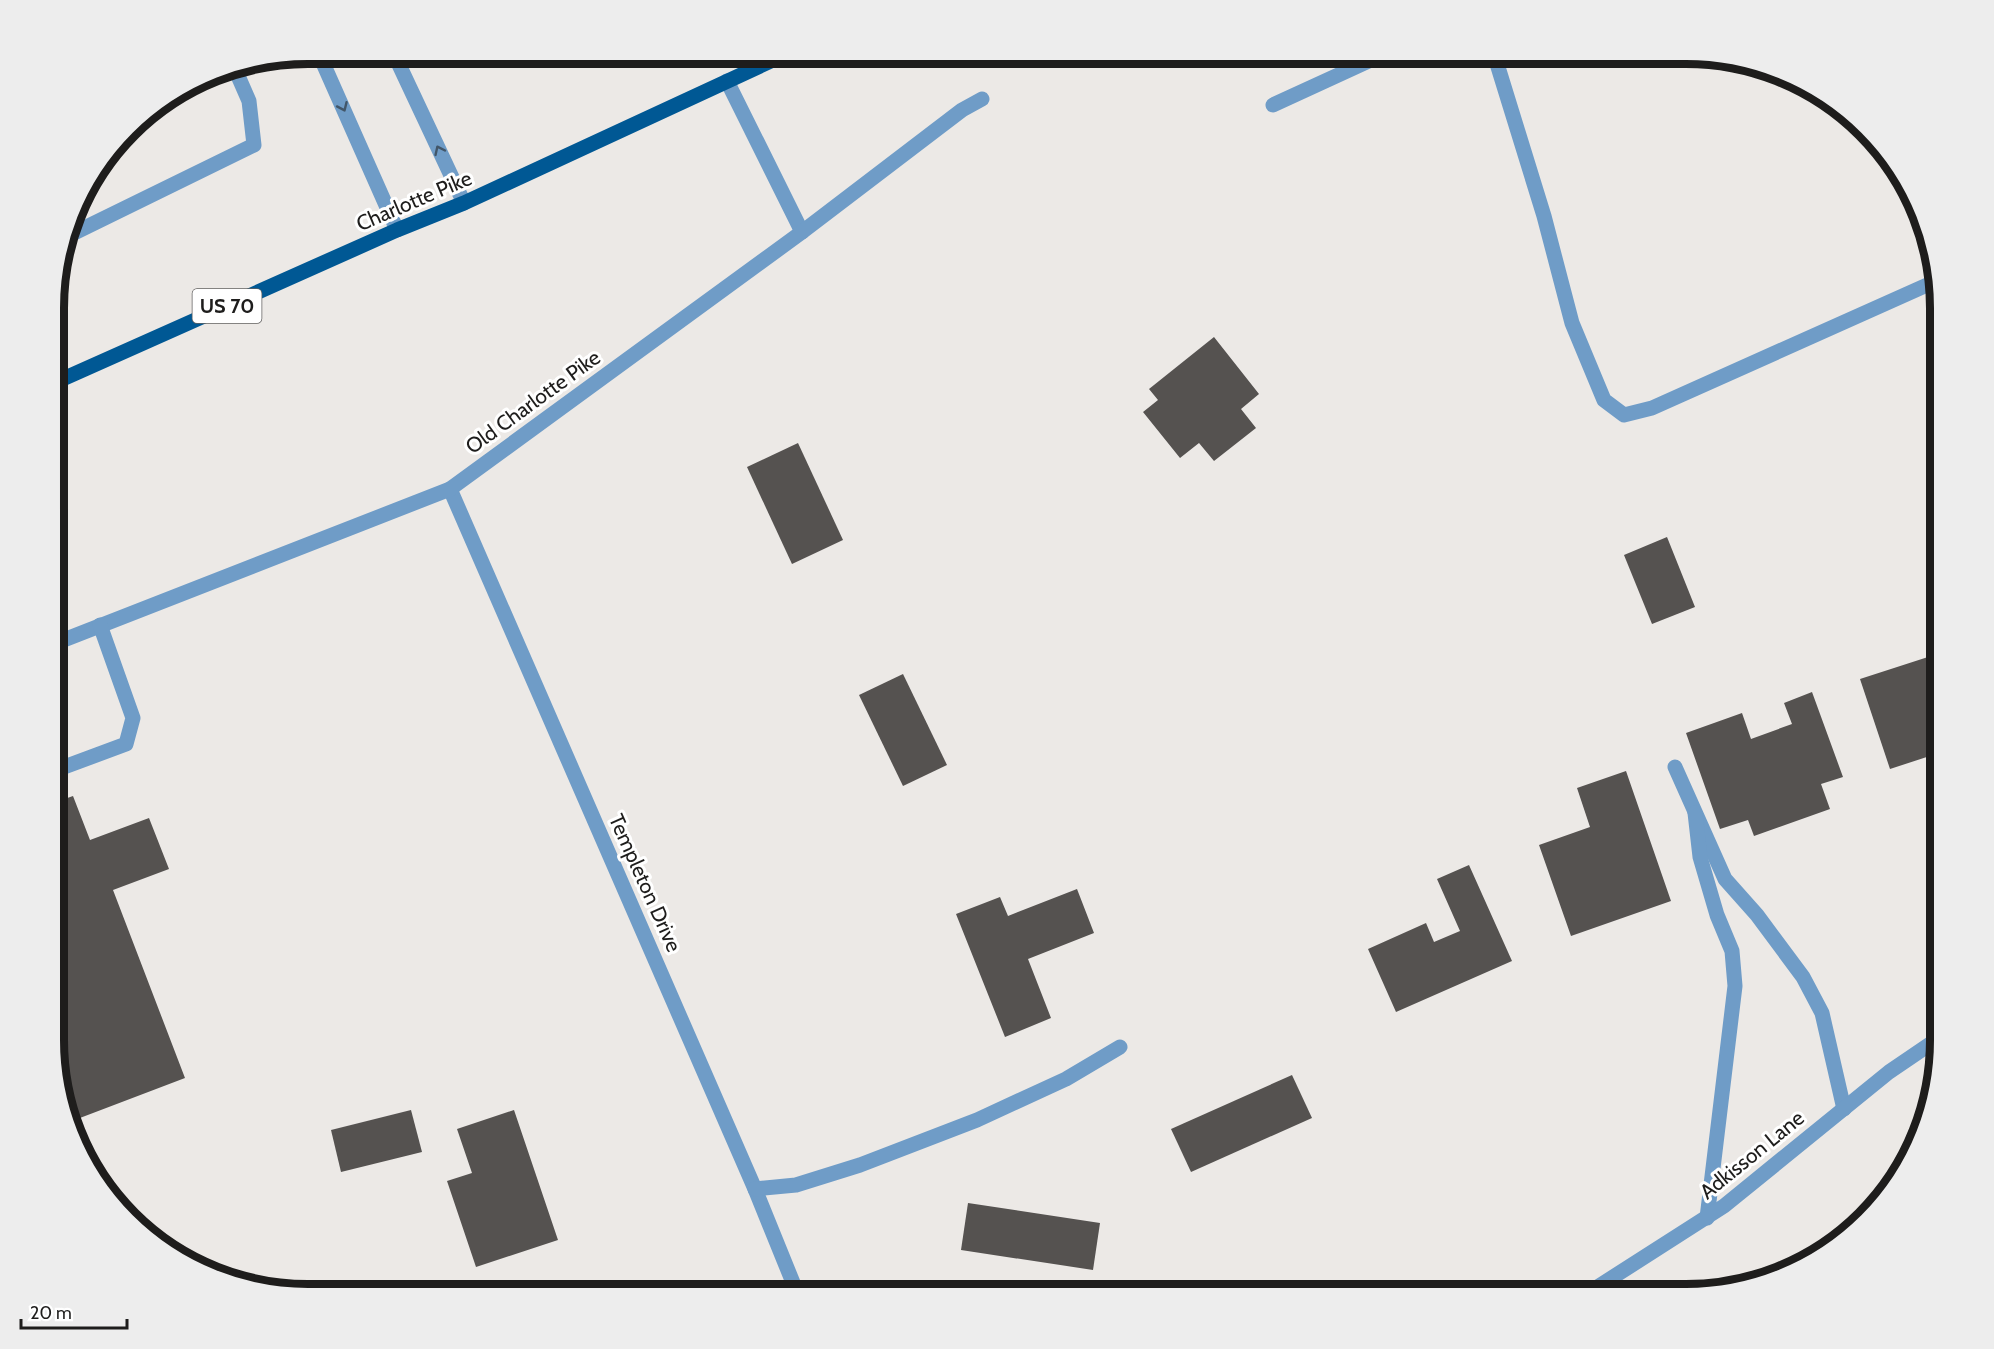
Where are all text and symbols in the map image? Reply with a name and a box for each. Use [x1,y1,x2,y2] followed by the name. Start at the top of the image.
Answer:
[336,101,348,112] one-way arrow
[435,145,447,156] one-way arrow
[352,165,475,236] street label: Charlotte Pike
[192,289,262,323] road number: US 70
[461,344,605,459] street label: Old Charlotte Pike
[604,810,687,956] street label: Templeton Drive
[1695,1105,1809,1204] street label: Adkisson Lane
[21,1292,128,1330] scale bar
[30,1302,72,1324] text: 20 m

